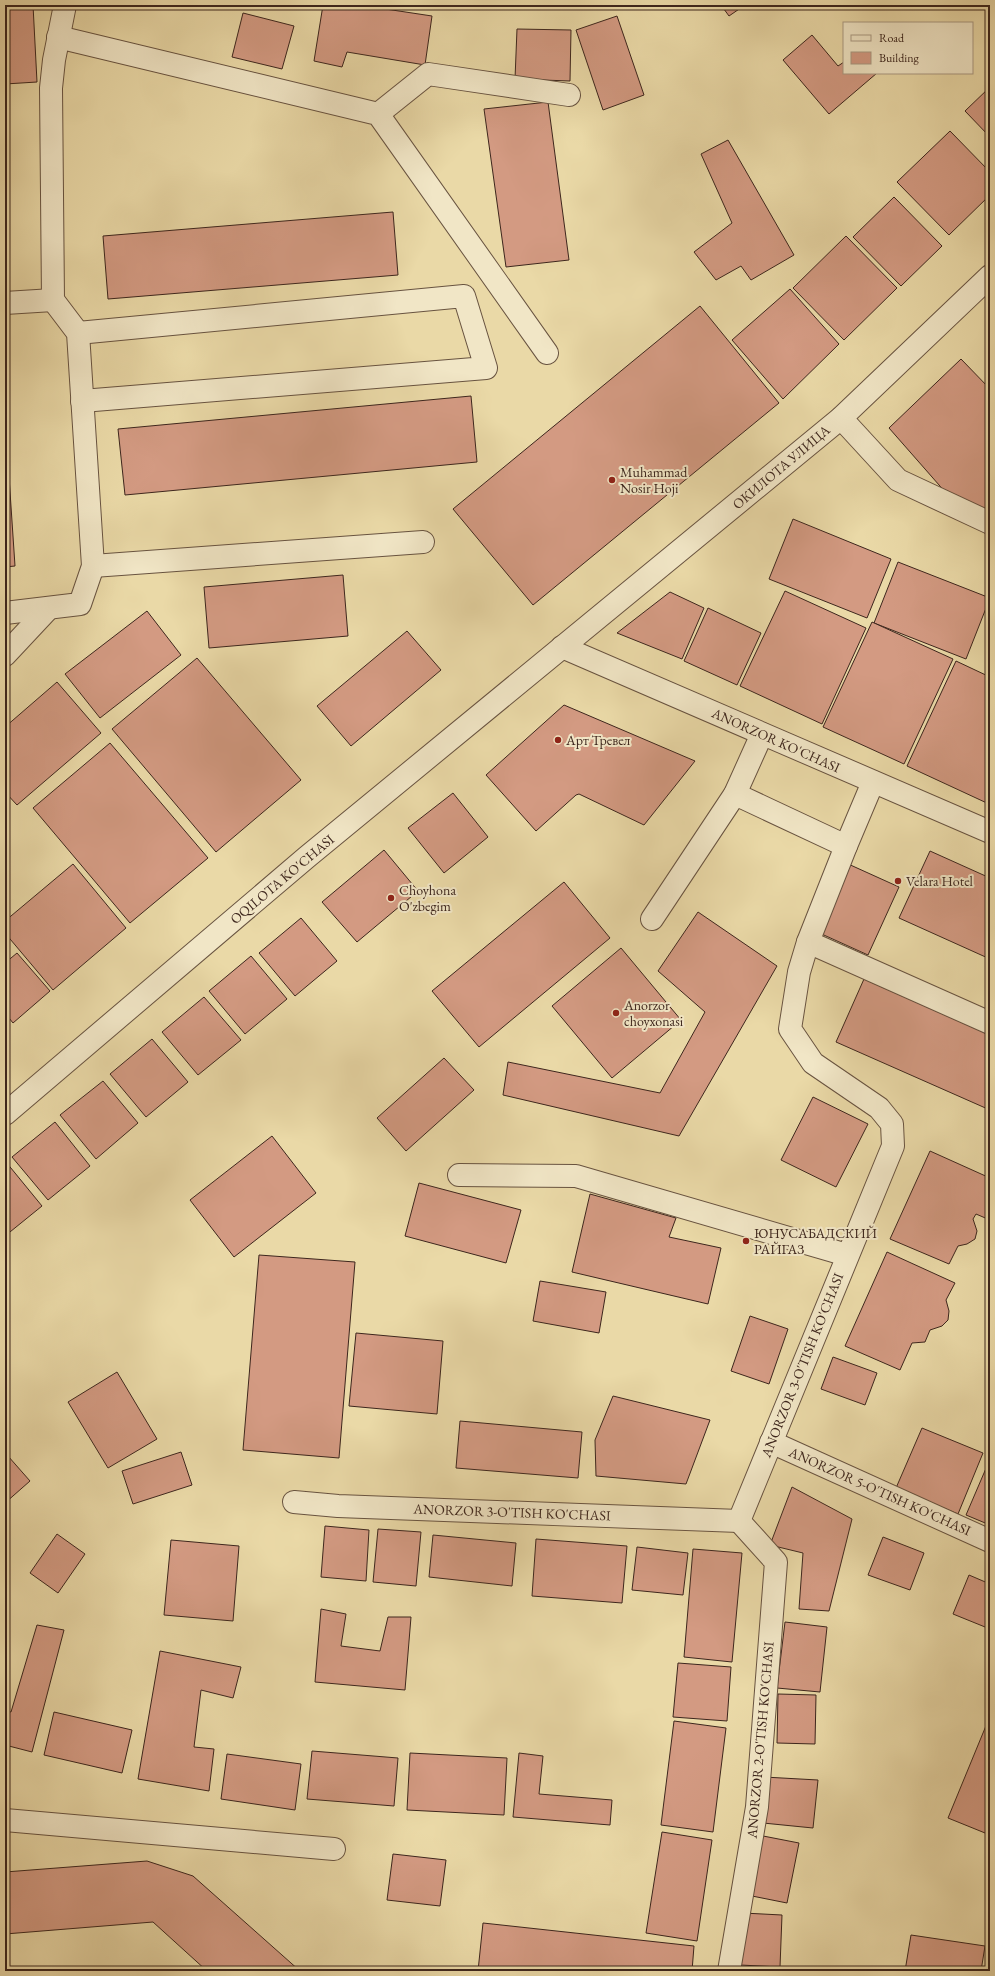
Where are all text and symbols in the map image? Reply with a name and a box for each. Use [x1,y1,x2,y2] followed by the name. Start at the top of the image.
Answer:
[843,22,973,74] legend
[879,30,905,46] text: Road
[879,50,920,66] text: Building
[729,421,834,513] street label: ОКИЛОТА УЛИЦА
[620,463,688,497] place label: Muhammad Nosir Hoji
[607,475,617,485] marker: Muhammad Nosir Hoji
[708,703,843,777] street label: ANORZOR KO'CHASI
[565,731,631,749] place label: Арт Тревел
[553,735,563,745] marker: Арт Тревел
[226,830,338,928] street label: OQILOTA KO'CHASI
[906,872,974,890] place label: Velara Hotel
[893,876,903,886] marker: Velara Hotel
[399,881,456,915] place label: Choyhona O'zbegim
[386,893,396,903] marker: Choyhona O'zbegim
[623,996,684,1030] place label: Anorzor choyxonasi
[611,1008,621,1018] marker: Anorzor choyxonasi
[754,1224,878,1258] place label: ЮНУСАБАДСКИЙ РАЙГАЗ
[741,1236,751,1246] marker: ЮНУСАБАДСКИЙ РАЙГАЗ
[756,1270,847,1461] street label: ANORZOR 3-O'TISH KO'CHASI
[785,1442,974,1539] street label: ANORZOR 5-O'TISH KO'CHASI
[412,1500,611,1524] street label: ANORZOR 3-O'TISH KO'CHASI
[742,1641,778,1840] street label: ANORZOR 2-O'TISH KO'CHASI

